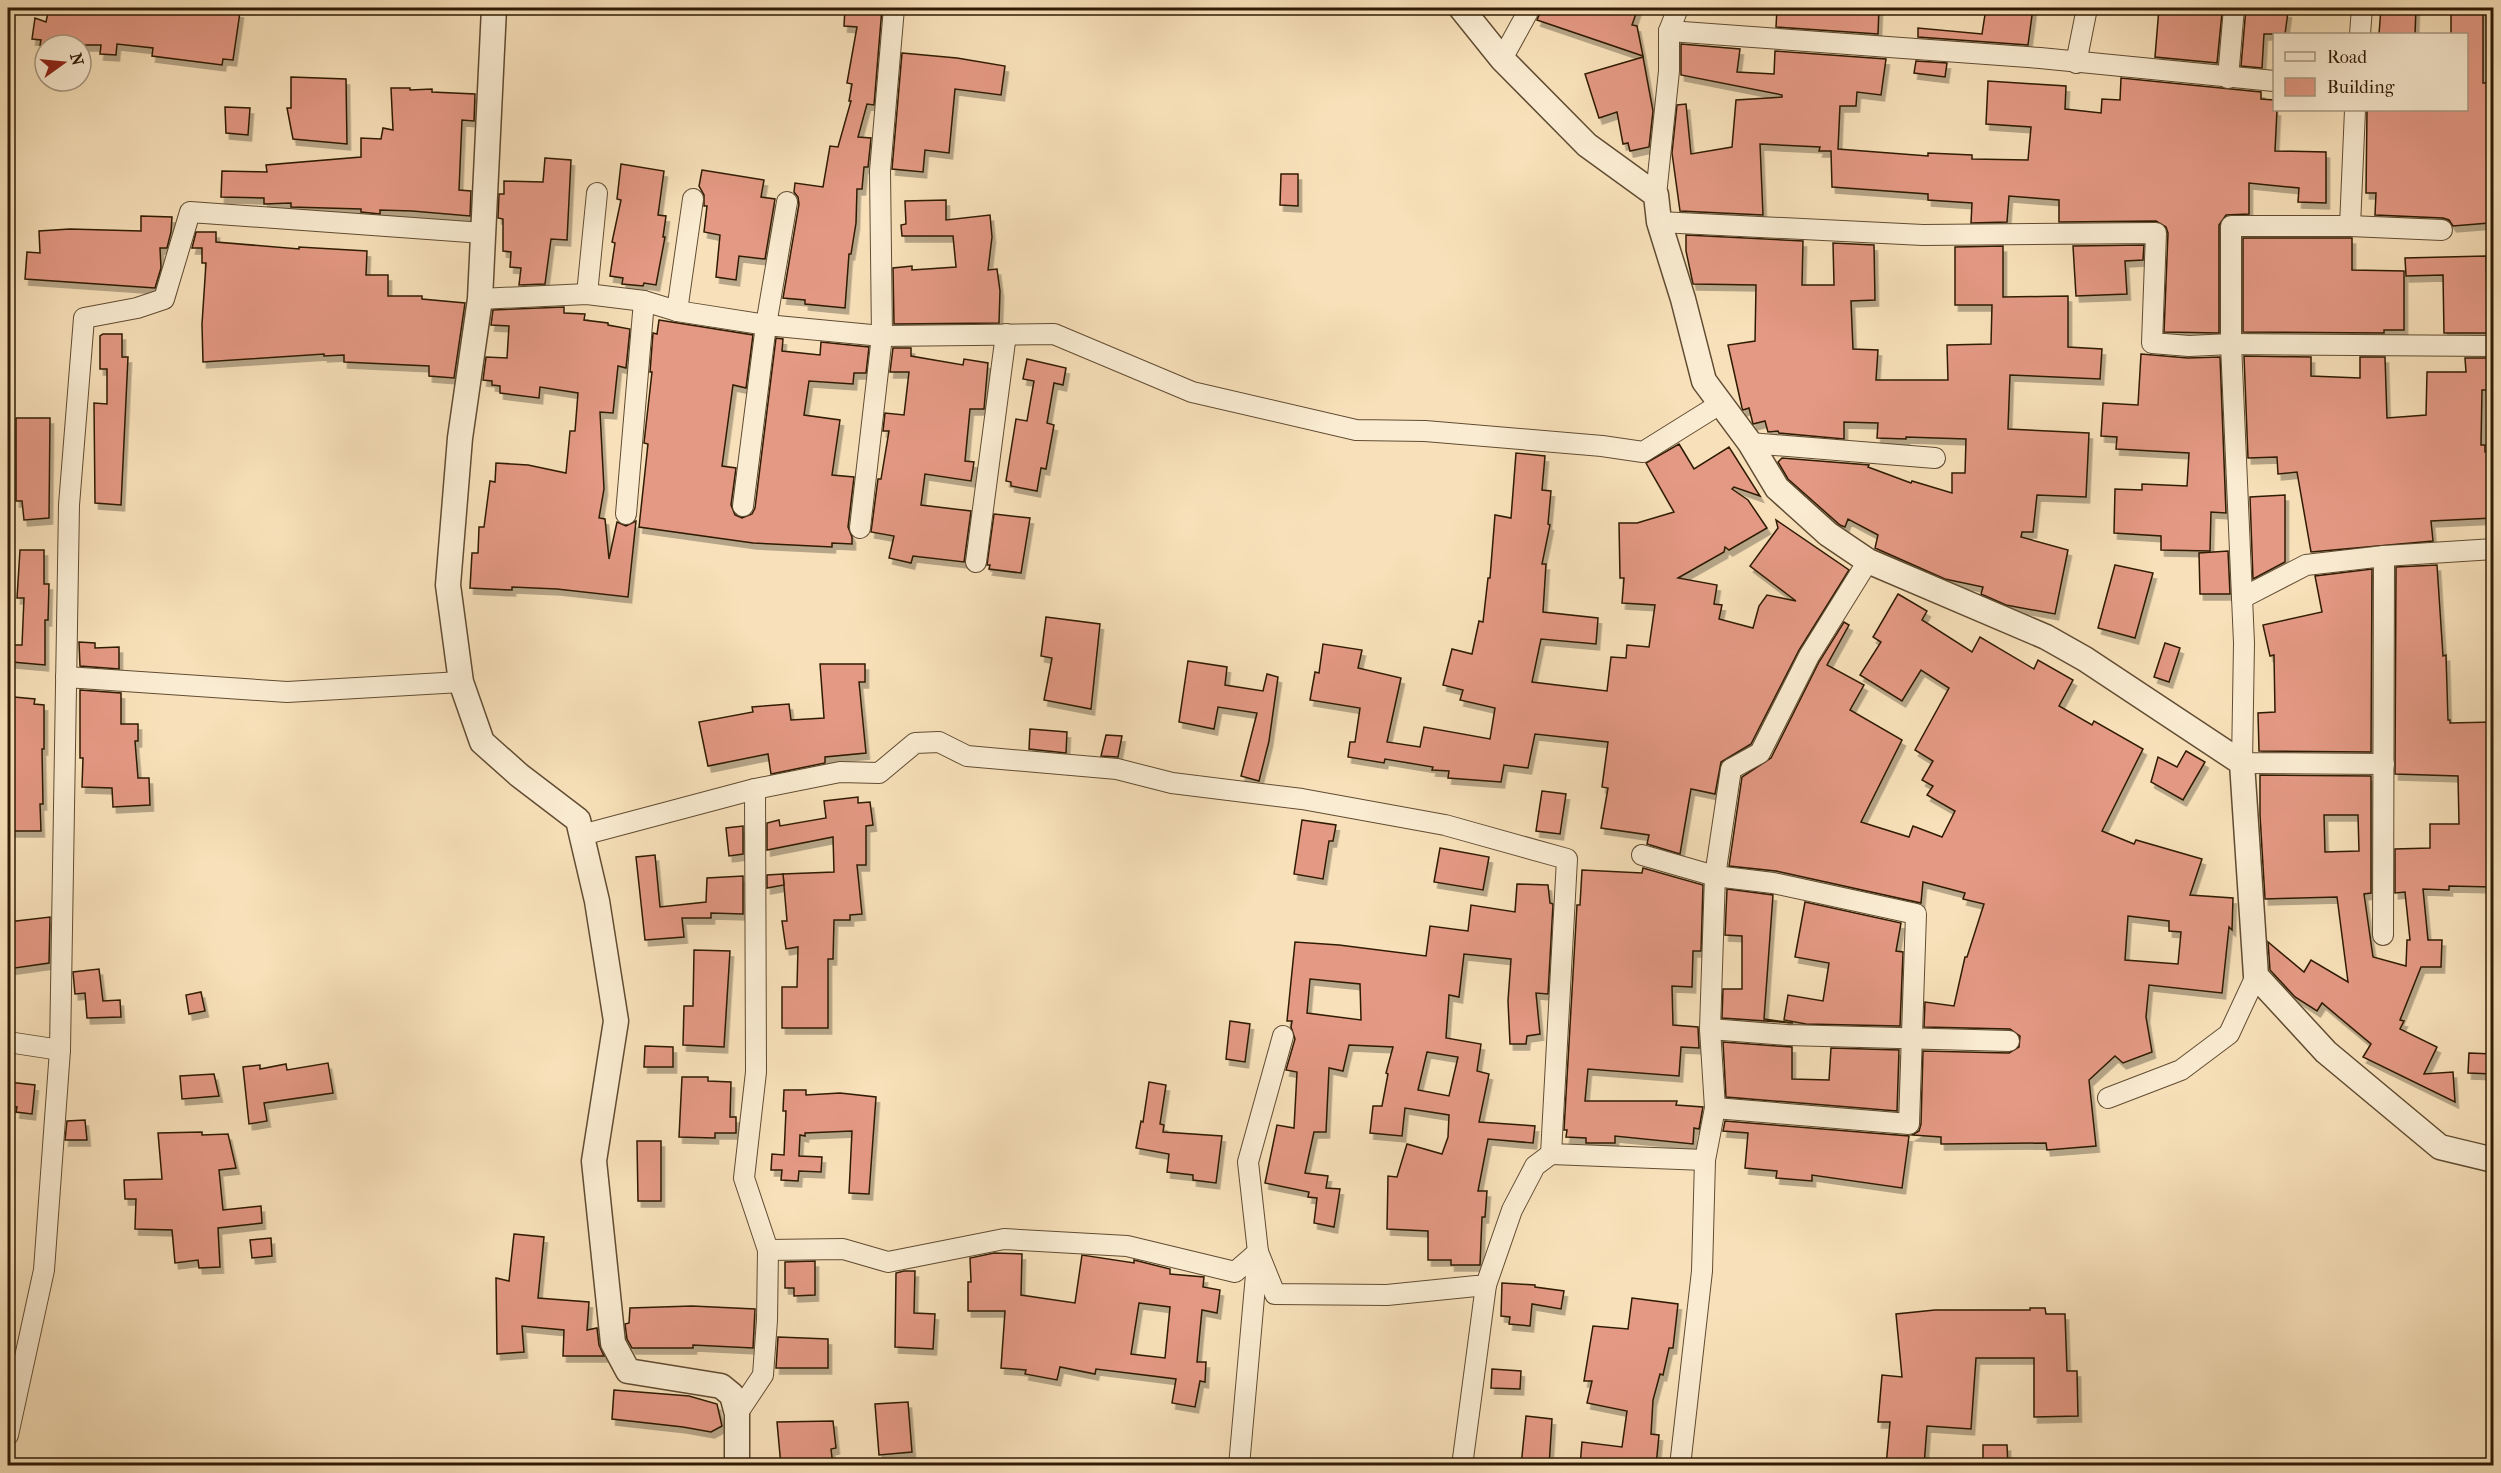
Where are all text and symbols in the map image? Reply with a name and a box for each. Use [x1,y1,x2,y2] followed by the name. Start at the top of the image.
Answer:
[33,33,93,93] north arrow
[2273,33,2468,111] legend
[2327,47,2367,68] text: Road
[66,51,88,68] text: N
[2327,77,2395,98] text: Building

